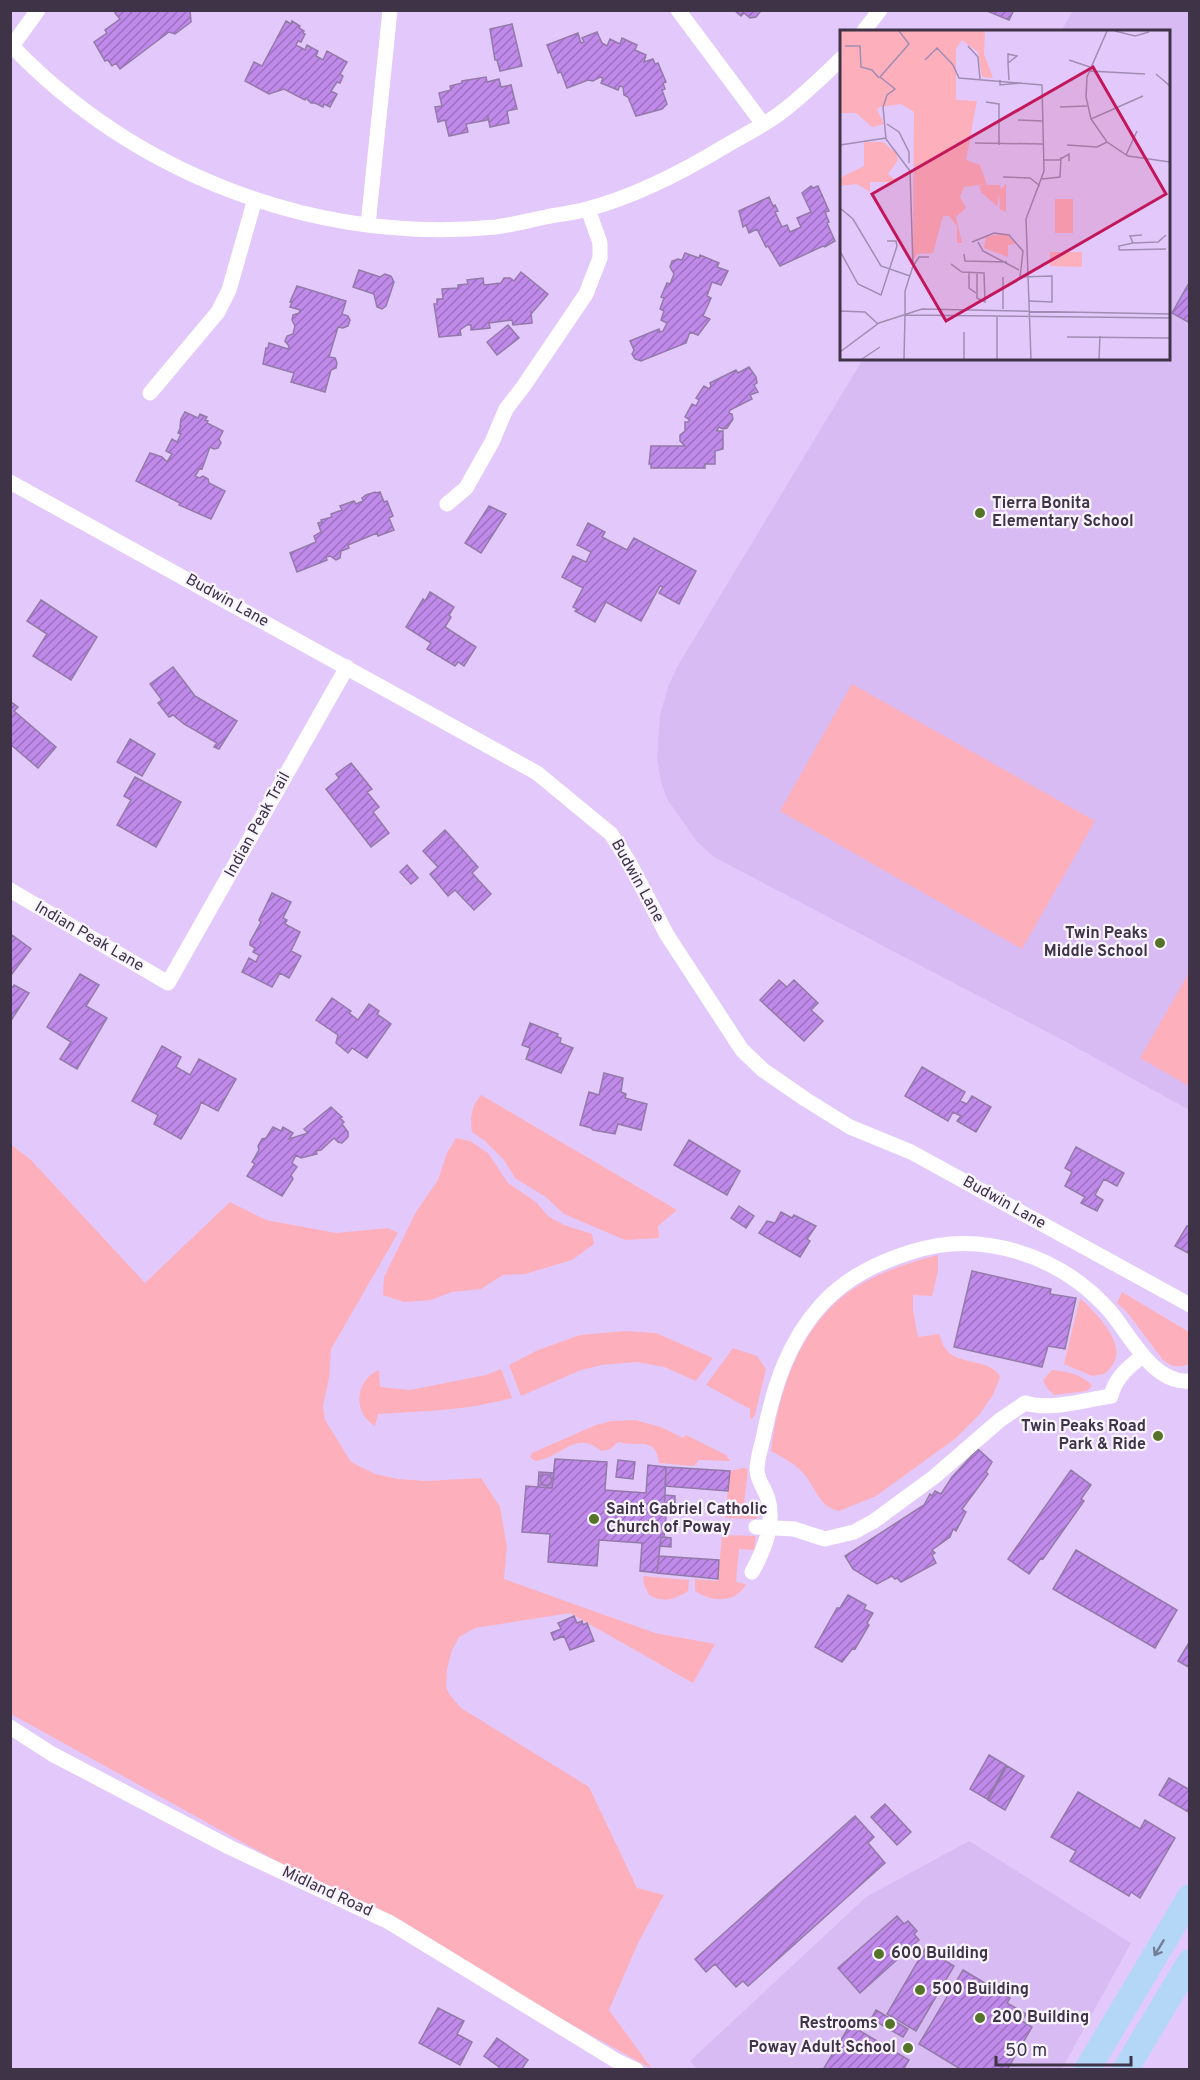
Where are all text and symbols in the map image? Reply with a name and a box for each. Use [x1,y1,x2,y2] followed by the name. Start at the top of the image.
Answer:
[840,30,1170,360] inset map
[992,494,1134,532] place label: Tierra Bonita Elementary School
[973,506,987,520] marker: Tierra Bonita Elementary School
[182,570,272,632] street label: Budwin Lane
[221,769,295,881] street label: Indian Peak Trail
[606,836,668,926] street label: Budwin Lane
[31,898,147,976] street label: Indian Peak Lane
[1044,924,1148,962] place label: Twin Peaks Middle School
[1153,936,1167,950] marker: Twin Peaks Middle School
[959,1172,1049,1234] street label: Budwin Lane
[1021,1417,1146,1455] place label: Twin Peaks Road Park & Ride
[1151,1429,1165,1443] marker: Twin Peaks Road Park & Ride
[606,1500,768,1538] place label: Saint Gabriel Catholic Church of Poway
[587,1512,601,1526] marker: Saint Gabriel Catholic Church of Poway
[278,1862,376,1922] street label: Midland Road
[1153,1939,1165,1956] one-way arrow
[891,1944,988,1964] place label: 600 Building
[872,1947,886,1961] marker: 600 Building
[932,1980,1029,2000] place label: 500 Building
[913,1983,927,1997] marker: 500 Building
[992,2008,1089,2028] place label: 200 Building
[973,2011,987,2025] marker: 200 Building
[799,2014,878,2034] place label: Restrooms
[883,2017,897,2031] marker: Restrooms
[996,2029,1131,2067] scale bar
[748,2038,896,2058] place label: Poway Adult School
[1005,2040,1047,2063] text: 50 m
[901,2041,915,2055] marker: Poway Adult School

